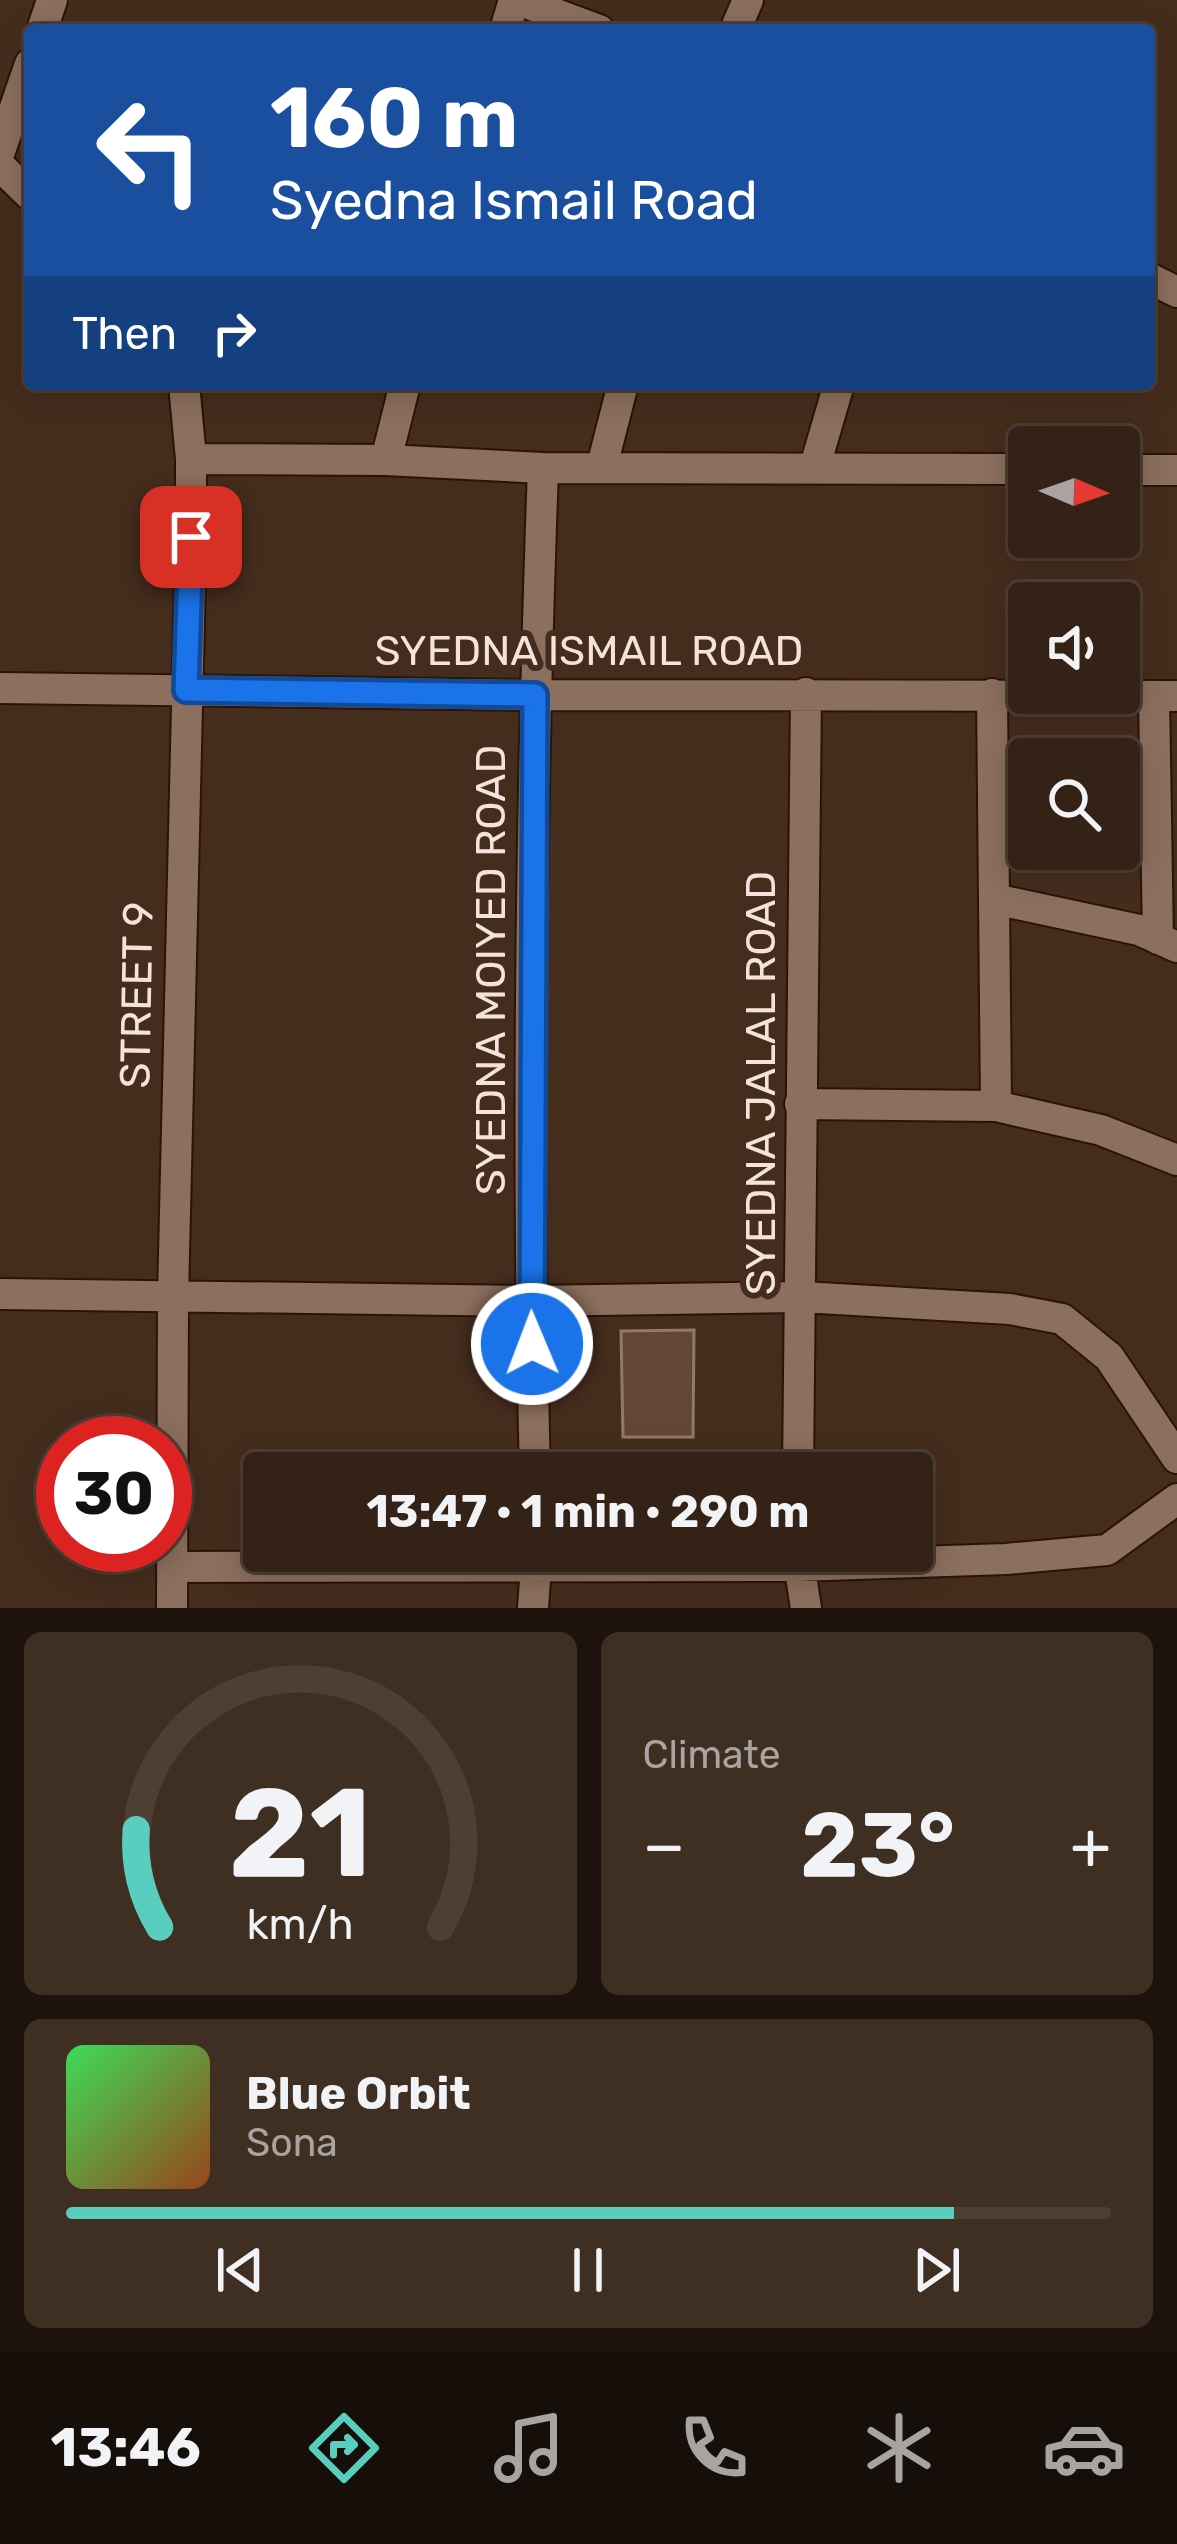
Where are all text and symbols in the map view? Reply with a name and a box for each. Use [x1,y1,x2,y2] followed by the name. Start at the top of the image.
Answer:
[270,68,518,168] text: 160 m
[72,72,228,228] icon: left
[270,169,758,233] text: Syedna Ismail Road
[201,300,267,366] icon: right
[72,307,177,360] text: Then
[1008,426,1140,558] north arrow
[1008,426,1140,870] map controls
[140,486,242,588] pin
[158,504,224,570] icon: arrive
[1008,582,1140,714] button: sound
[375,626,803,676] street label: SYEDNA ISMAIL ROAD
[1008,738,1140,870] button: search
[466,745,516,1195] street label: SYEDNA MOIYED ROAD
[736,871,786,1295] street label: SYEDNA JALAL ROAD
[110,901,164,1089] street label: STREET 9
[469,1281,595,1407] position arrow
[36,1416,192,1572] speed limit sign: 30
[366,1485,810,1538] text: 13:47 · 1 min · 290 m
[643,1732,781,1778] text: Climate
[229,1759,372,1907] text: 21
[800,1792,955,1899] text: 23°
[643,1806,685,1885] text: −
[1070,1806,1111,1885] text: +
[247,1898,354,1949] text: km/h
[246,2067,470,2120] text: Blue Orbit
[246,2120,338,2166] text: Sona
[207,2237,273,2303] icon: previous
[555,2237,621,2303] icon: pause
[904,2237,970,2303] icon: next
[302,2406,386,2490] icon: directions
[487,2406,571,2490] icon: music
[672,2406,756,2490] icon: phone
[857,2406,941,2490] icon: climate
[1042,2406,1126,2490] icon: car
[51,2416,201,2480] text: 13:46

